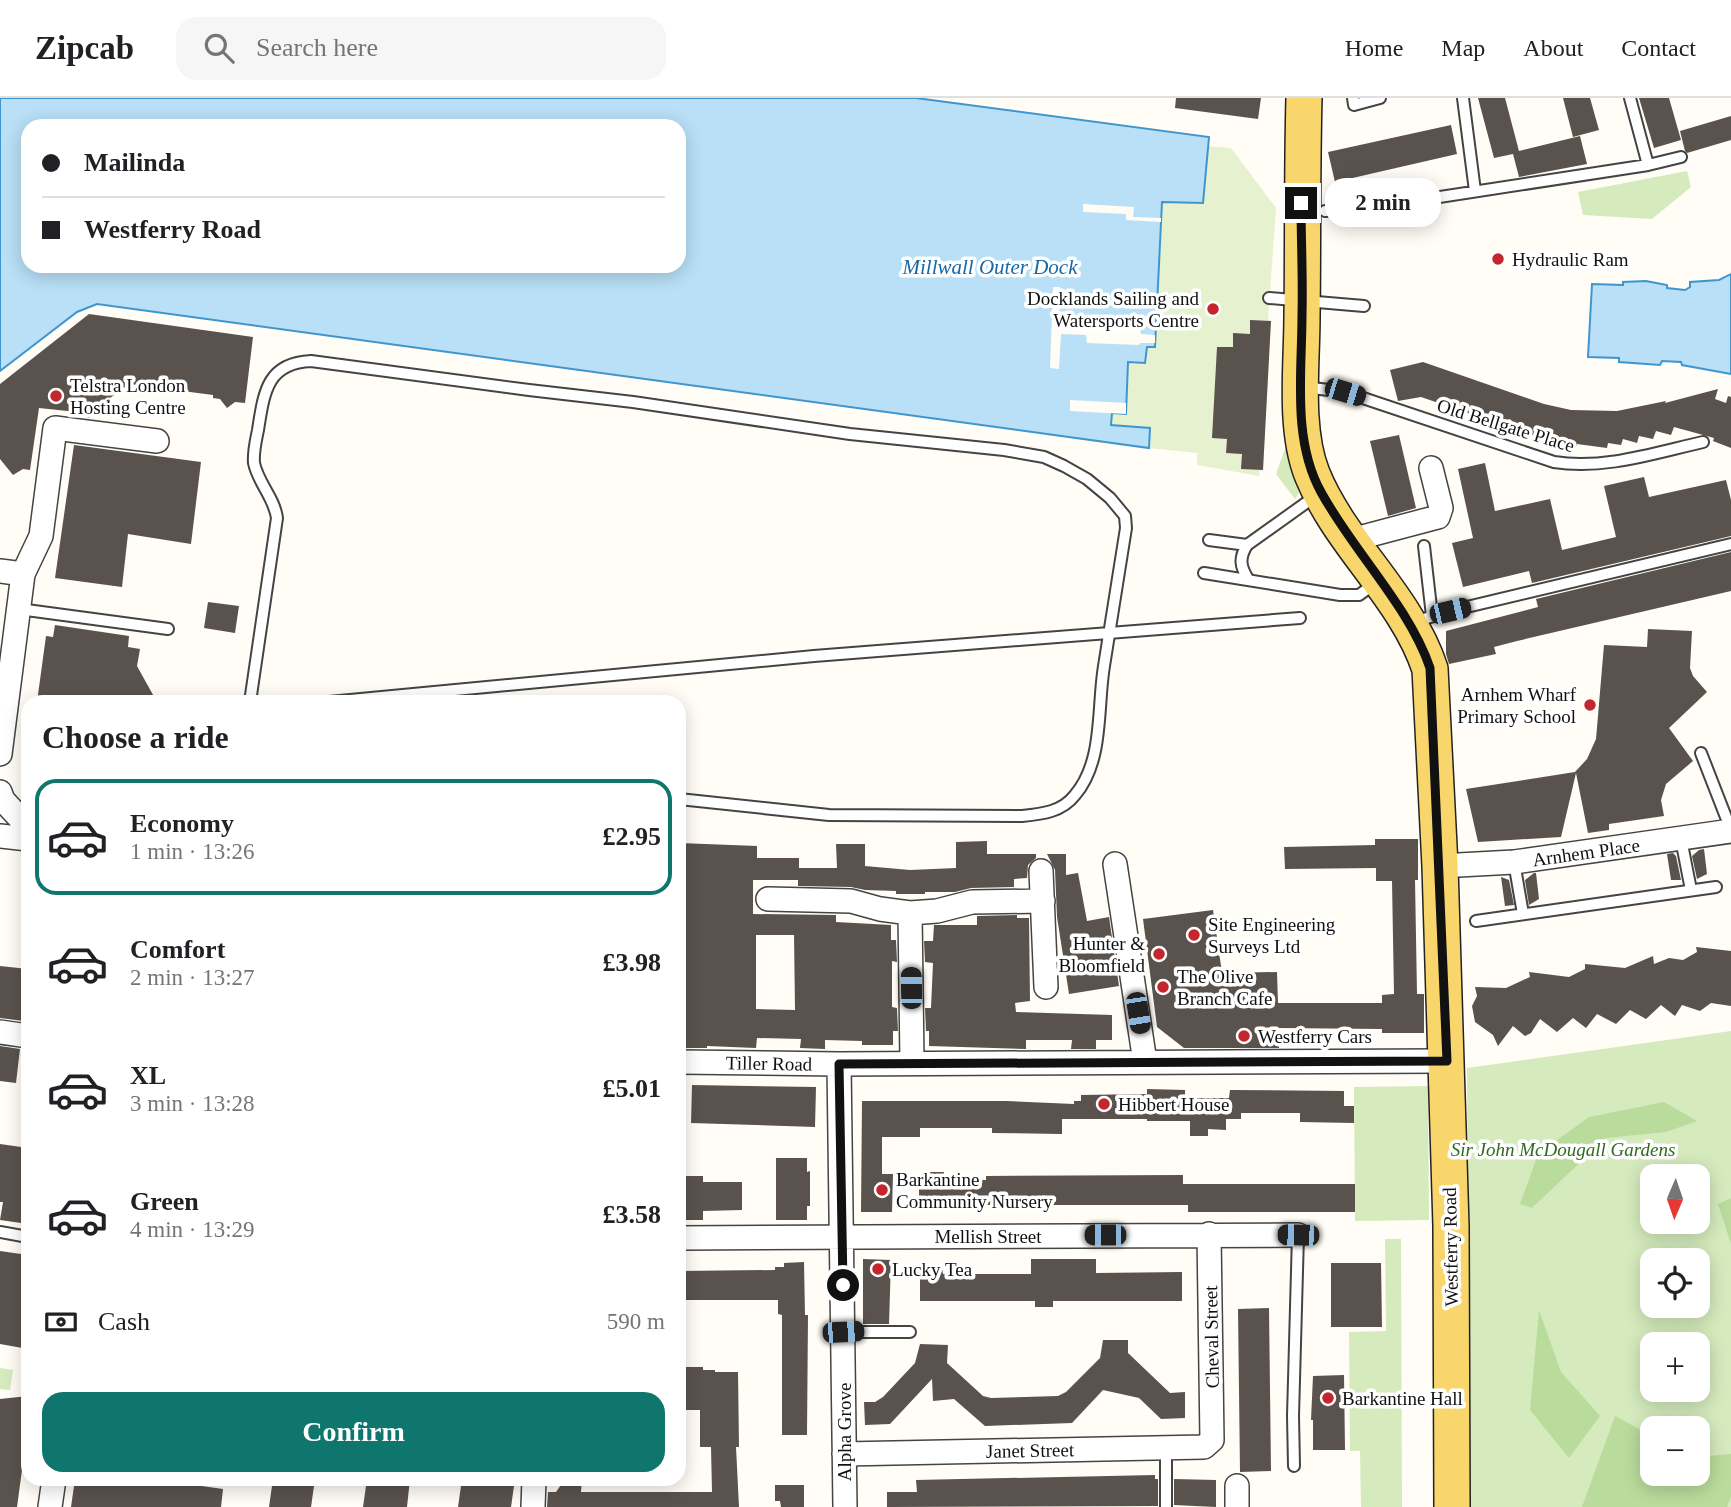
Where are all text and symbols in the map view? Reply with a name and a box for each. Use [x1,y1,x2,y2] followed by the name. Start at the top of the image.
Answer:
[176,17,666,80] search box
[200,29,238,67] icon: search
[35,30,134,66] text: Zipcab
[256,33,378,62] text: Search here
[1345,35,1403,61] text: Home
[1441,35,1485,61] text: Map
[1523,35,1583,61] text: About
[1621,35,1696,61] text: Contact
[84,148,185,177] text: Mailinda
[1326,178,1441,228] callout: 2 min
[1285,187,1317,219] route end
[1355,190,1411,215] text: 2 min
[84,215,261,244] text: Westferry Road
[1512,249,1629,270] place label: Hydraulic Ram
[1490,251,1506,267] marker: Hydraulic Ram
[902,255,1078,279] water label: Millwall Outer Dock
[1027,288,1199,331] place label: Docklands Sailing and Watersports Centre
[1205,301,1221,317] marker: Docklands Sailing and Watersports Centre
[70,375,186,418] place label: Telstra London Hosting Centre
[1322,376,1369,408] car
[48,388,64,404] marker: Telstra London Hosting Centre
[1435,395,1577,456] street label: Old Bellgate Place
[1428,596,1473,626] car
[1457,684,1577,727] place label: Arnhem Wharf Primary School
[1582,697,1598,713] marker: Arnhem Wharf Primary School
[42,719,229,755] text: Choose a ride
[46,806,109,869] icon: car
[130,809,234,838] text: Economy
[603,822,661,851] text: £2.95
[1531,835,1641,870] street label: Arnhem Place
[130,839,255,864] text: 1 min · 13:26
[1208,914,1336,957] place label: Site Engineering Surveys Ltd
[1186,927,1202,943] marker: Site Engineering Surveys Ltd
[46,932,109,995] icon: car
[1058,933,1145,976] place label: Hunter & Bloomfield
[130,935,225,964] text: Comfort
[1151,946,1167,962] marker: Hunter & Bloomfield
[603,948,661,977] text: £3.98
[130,965,255,990] text: 2 min · 13:27
[1177,966,1272,1009] place label: The Olive Branch Cafe
[901,967,922,1009] car
[1155,979,1171,995] marker: The Olive Branch Cafe
[1125,991,1152,1035] car
[1258,1026,1372,1047] place label: Westferry Cars
[1236,1028,1252,1044] marker: Westferry Cars
[726,1052,813,1075] street label: Tiller Road
[46,1058,109,1121] icon: car
[130,1061,166,1090] text: XL
[603,1074,661,1103] text: £5.01
[130,1091,255,1116] text: 3 min · 13:28
[1118,1094,1229,1115] place label: Hibbert House
[1096,1096,1112,1112] marker: Hibbert House
[1451,1139,1675,1160] park label: Sir John McDougall Gardens
[1640,1164,1710,1234] north arrow
[1640,1164,1710,1486] map controls
[896,1169,1053,1212] place label: Barkantine Community Nursery
[874,1182,890,1198] marker: Barkantine Community Nursery
[46,1184,109,1247] icon: car
[130,1187,199,1216] text: Green
[1439,1187,1462,1307] street label: Westferry Road
[603,1200,661,1229] text: £3.58
[130,1217,255,1242] text: 4 min · 13:29
[1277,1224,1320,1246] car
[1085,1225,1127,1246] car
[934,1226,1042,1247] street label: Mellish Street
[1640,1248,1710,1318] button: locate
[892,1259,973,1280] place label: Lucky Tea
[870,1261,886,1277] marker: Lucky Tea
[827,1269,859,1301] route start
[1200,1285,1223,1389] street label: Cheval Street
[42,1303,80,1341] icon: cash
[98,1307,150,1336] text: Cash
[607,1309,665,1334] text: 590 m
[822,1320,865,1344] car
[1640,1332,1710,1402] button: +
[834,1383,855,1481] street label: Alpha Grove
[1342,1388,1463,1409] place label: Barkantine Hall
[1320,1390,1336,1406] marker: Barkantine Hall
[42,1392,665,1472] button: Confirm
[1640,1416,1710,1486] button: −
[986,1439,1075,1462] street label: Janet Street

